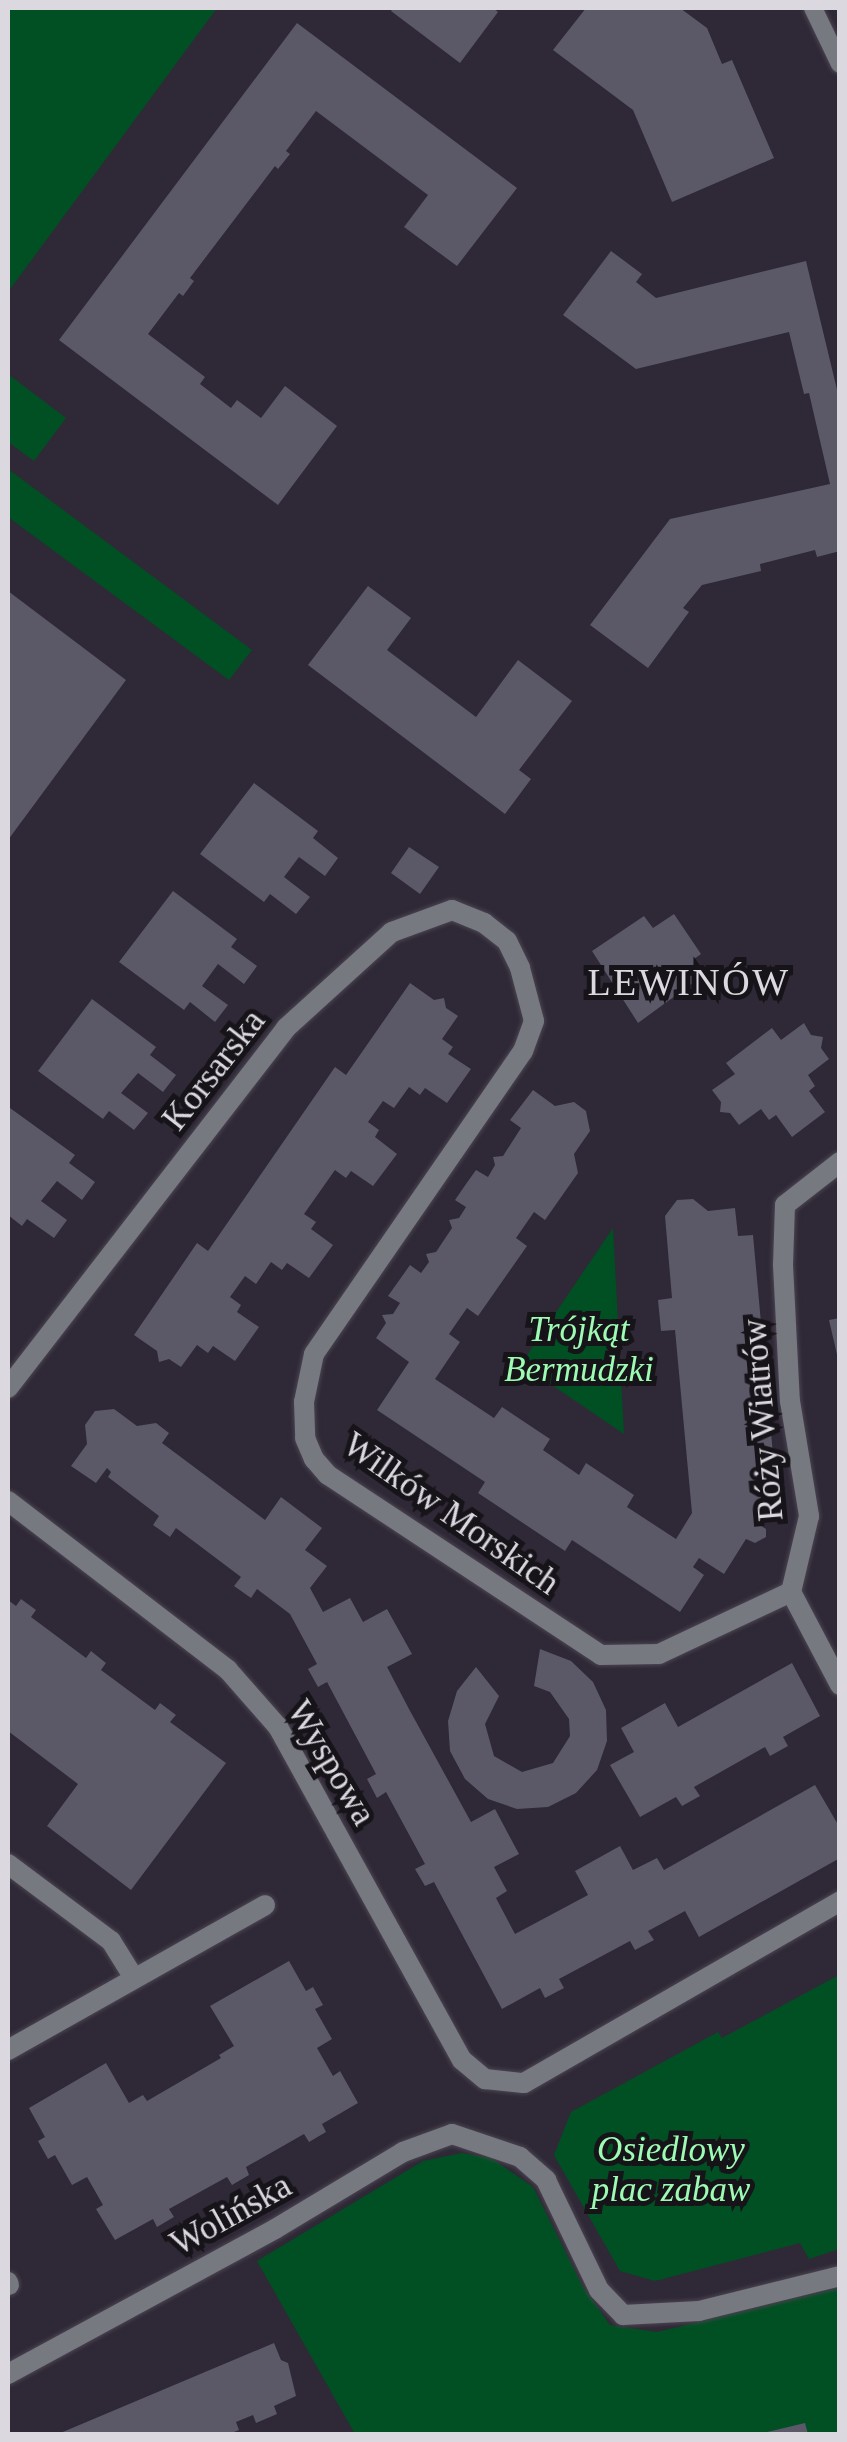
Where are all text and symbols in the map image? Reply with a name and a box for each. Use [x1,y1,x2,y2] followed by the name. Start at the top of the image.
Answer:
[587,960,791,1006] district label: LEWINÓW
[154,1001,274,1139] street label: Korsarska
[504,1309,654,1391] park label: Trójkąt Bermudzki
[733,1317,793,1523] street label: Róży Wiatrów
[335,1424,567,1604] street label: Wilków Morskich
[277,1693,385,1833] street label: Wyspowa
[592,2129,750,2211] park label: Osiedlowy plac zabaw
[163,2165,299,2265] street label: Wolińska

